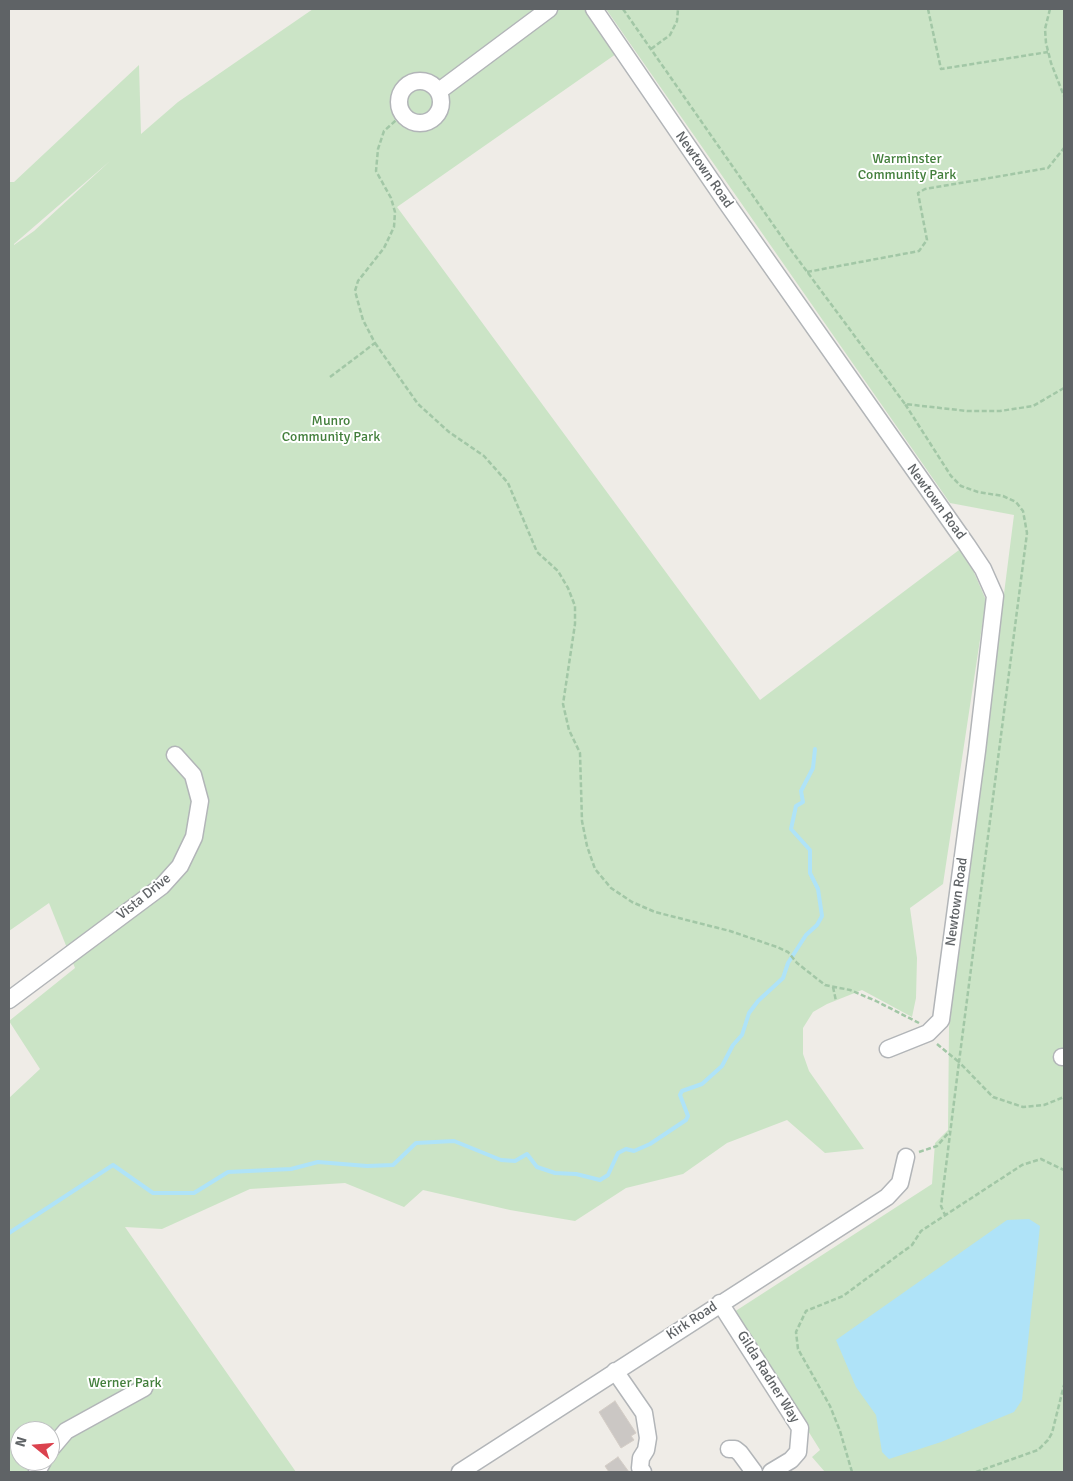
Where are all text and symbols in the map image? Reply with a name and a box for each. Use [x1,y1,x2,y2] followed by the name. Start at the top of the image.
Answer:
[671,129,737,211] street label: Newtown Road
[858,151,956,184] park label: Warminster Community Park
[282,413,380,446] park label: Munro Community Park
[903,461,969,543] street label: Newtown Road
[942,857,972,947] street label: Newtown Road
[114,870,174,924] street label: Vista Drive
[663,1298,721,1344] street label: Kirk Road
[733,1328,803,1426] street label: Gilda Radner Way
[88,1375,162,1391] park label: Werner Park
[10,1421,60,1471] north arrow
[12,1435,31,1449] text: N

